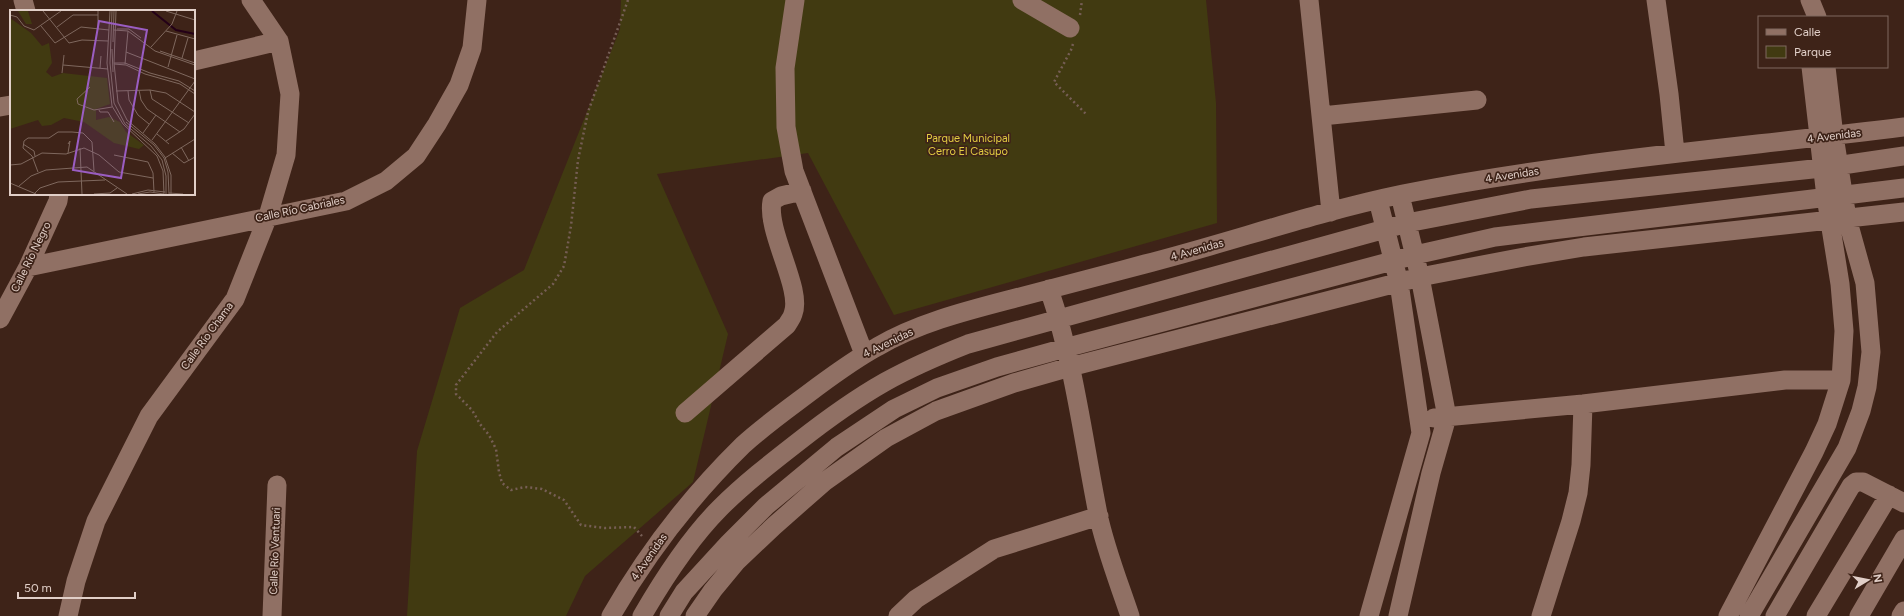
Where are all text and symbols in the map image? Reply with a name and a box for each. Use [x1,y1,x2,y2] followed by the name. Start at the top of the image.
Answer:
[10,10,195,195] inset map
[1758,16,1888,68] legend
[1794,25,1821,39] text: Calle
[1794,45,1832,59] text: Parque
[1806,126,1862,146] street label: 4 Avenidas
[926,132,1010,158] park label: Parque Municipal Cerro El Casupo
[1484,164,1540,186] street label: 4 Avenidas
[254,193,346,225] street label: Calle Río Cabriales
[8,220,54,294] street label: Calle Río Negro
[1169,236,1225,264] street label: 4 Avenidas
[178,300,236,372] street label: Calle Río Chama
[861,325,915,361] street label: 4 Avenidas
[267,507,283,595] street label: Calle Río Ventuari
[628,531,670,583] street label: 4 Avenidas
[1848,560,1888,600] north arrow
[1870,573,1884,584] text: N
[18,574,135,600] scale bar
[24,581,52,595] text: 50 m

